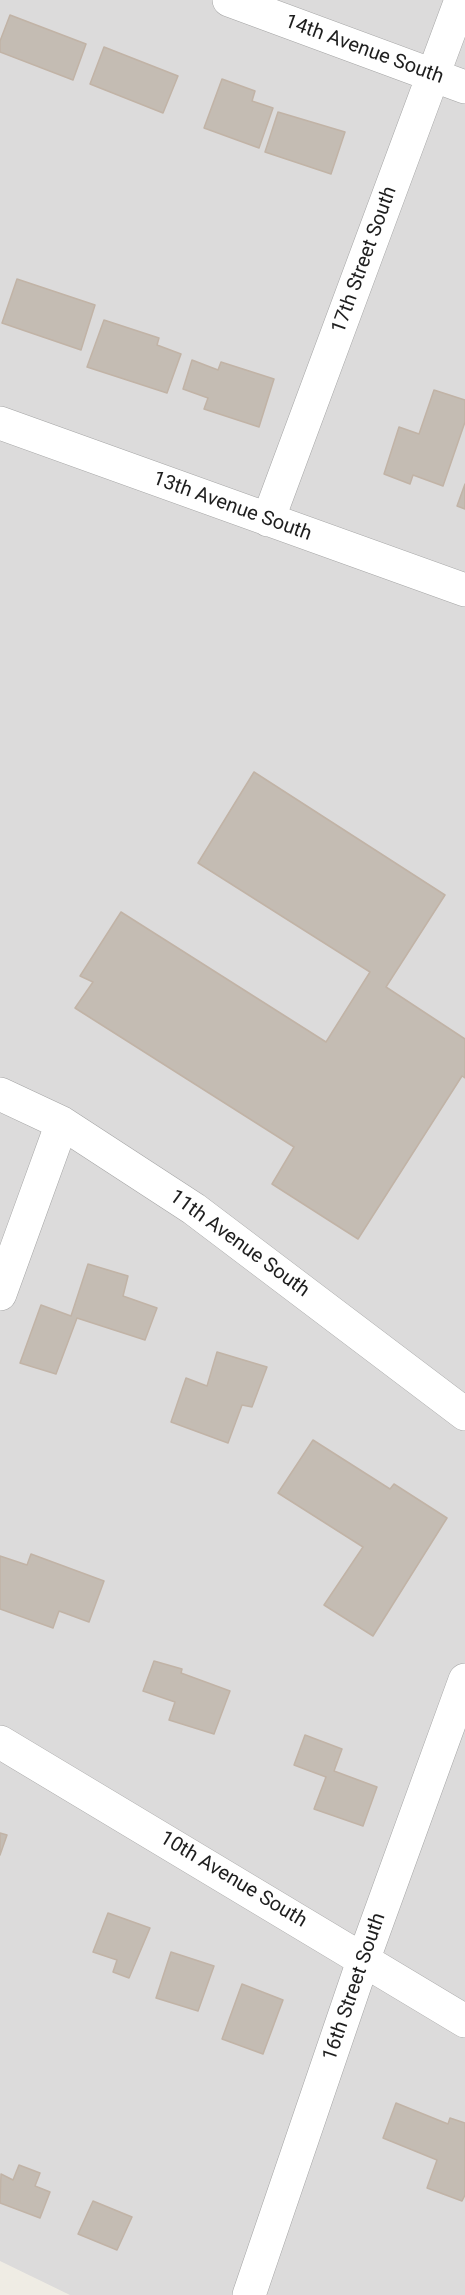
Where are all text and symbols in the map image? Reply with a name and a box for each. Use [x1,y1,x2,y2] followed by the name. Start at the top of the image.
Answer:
[281,10,447,90] street label: 14th Avenue South
[327,183,403,337] street label: 17th Street South
[149,467,315,547] street label: 13th Avenue South
[164,1185,314,1303] street label: 11th Avenue South
[155,1827,311,1933] street label: 10th Avenue South
[318,1910,392,2064] street label: 16th Street South

